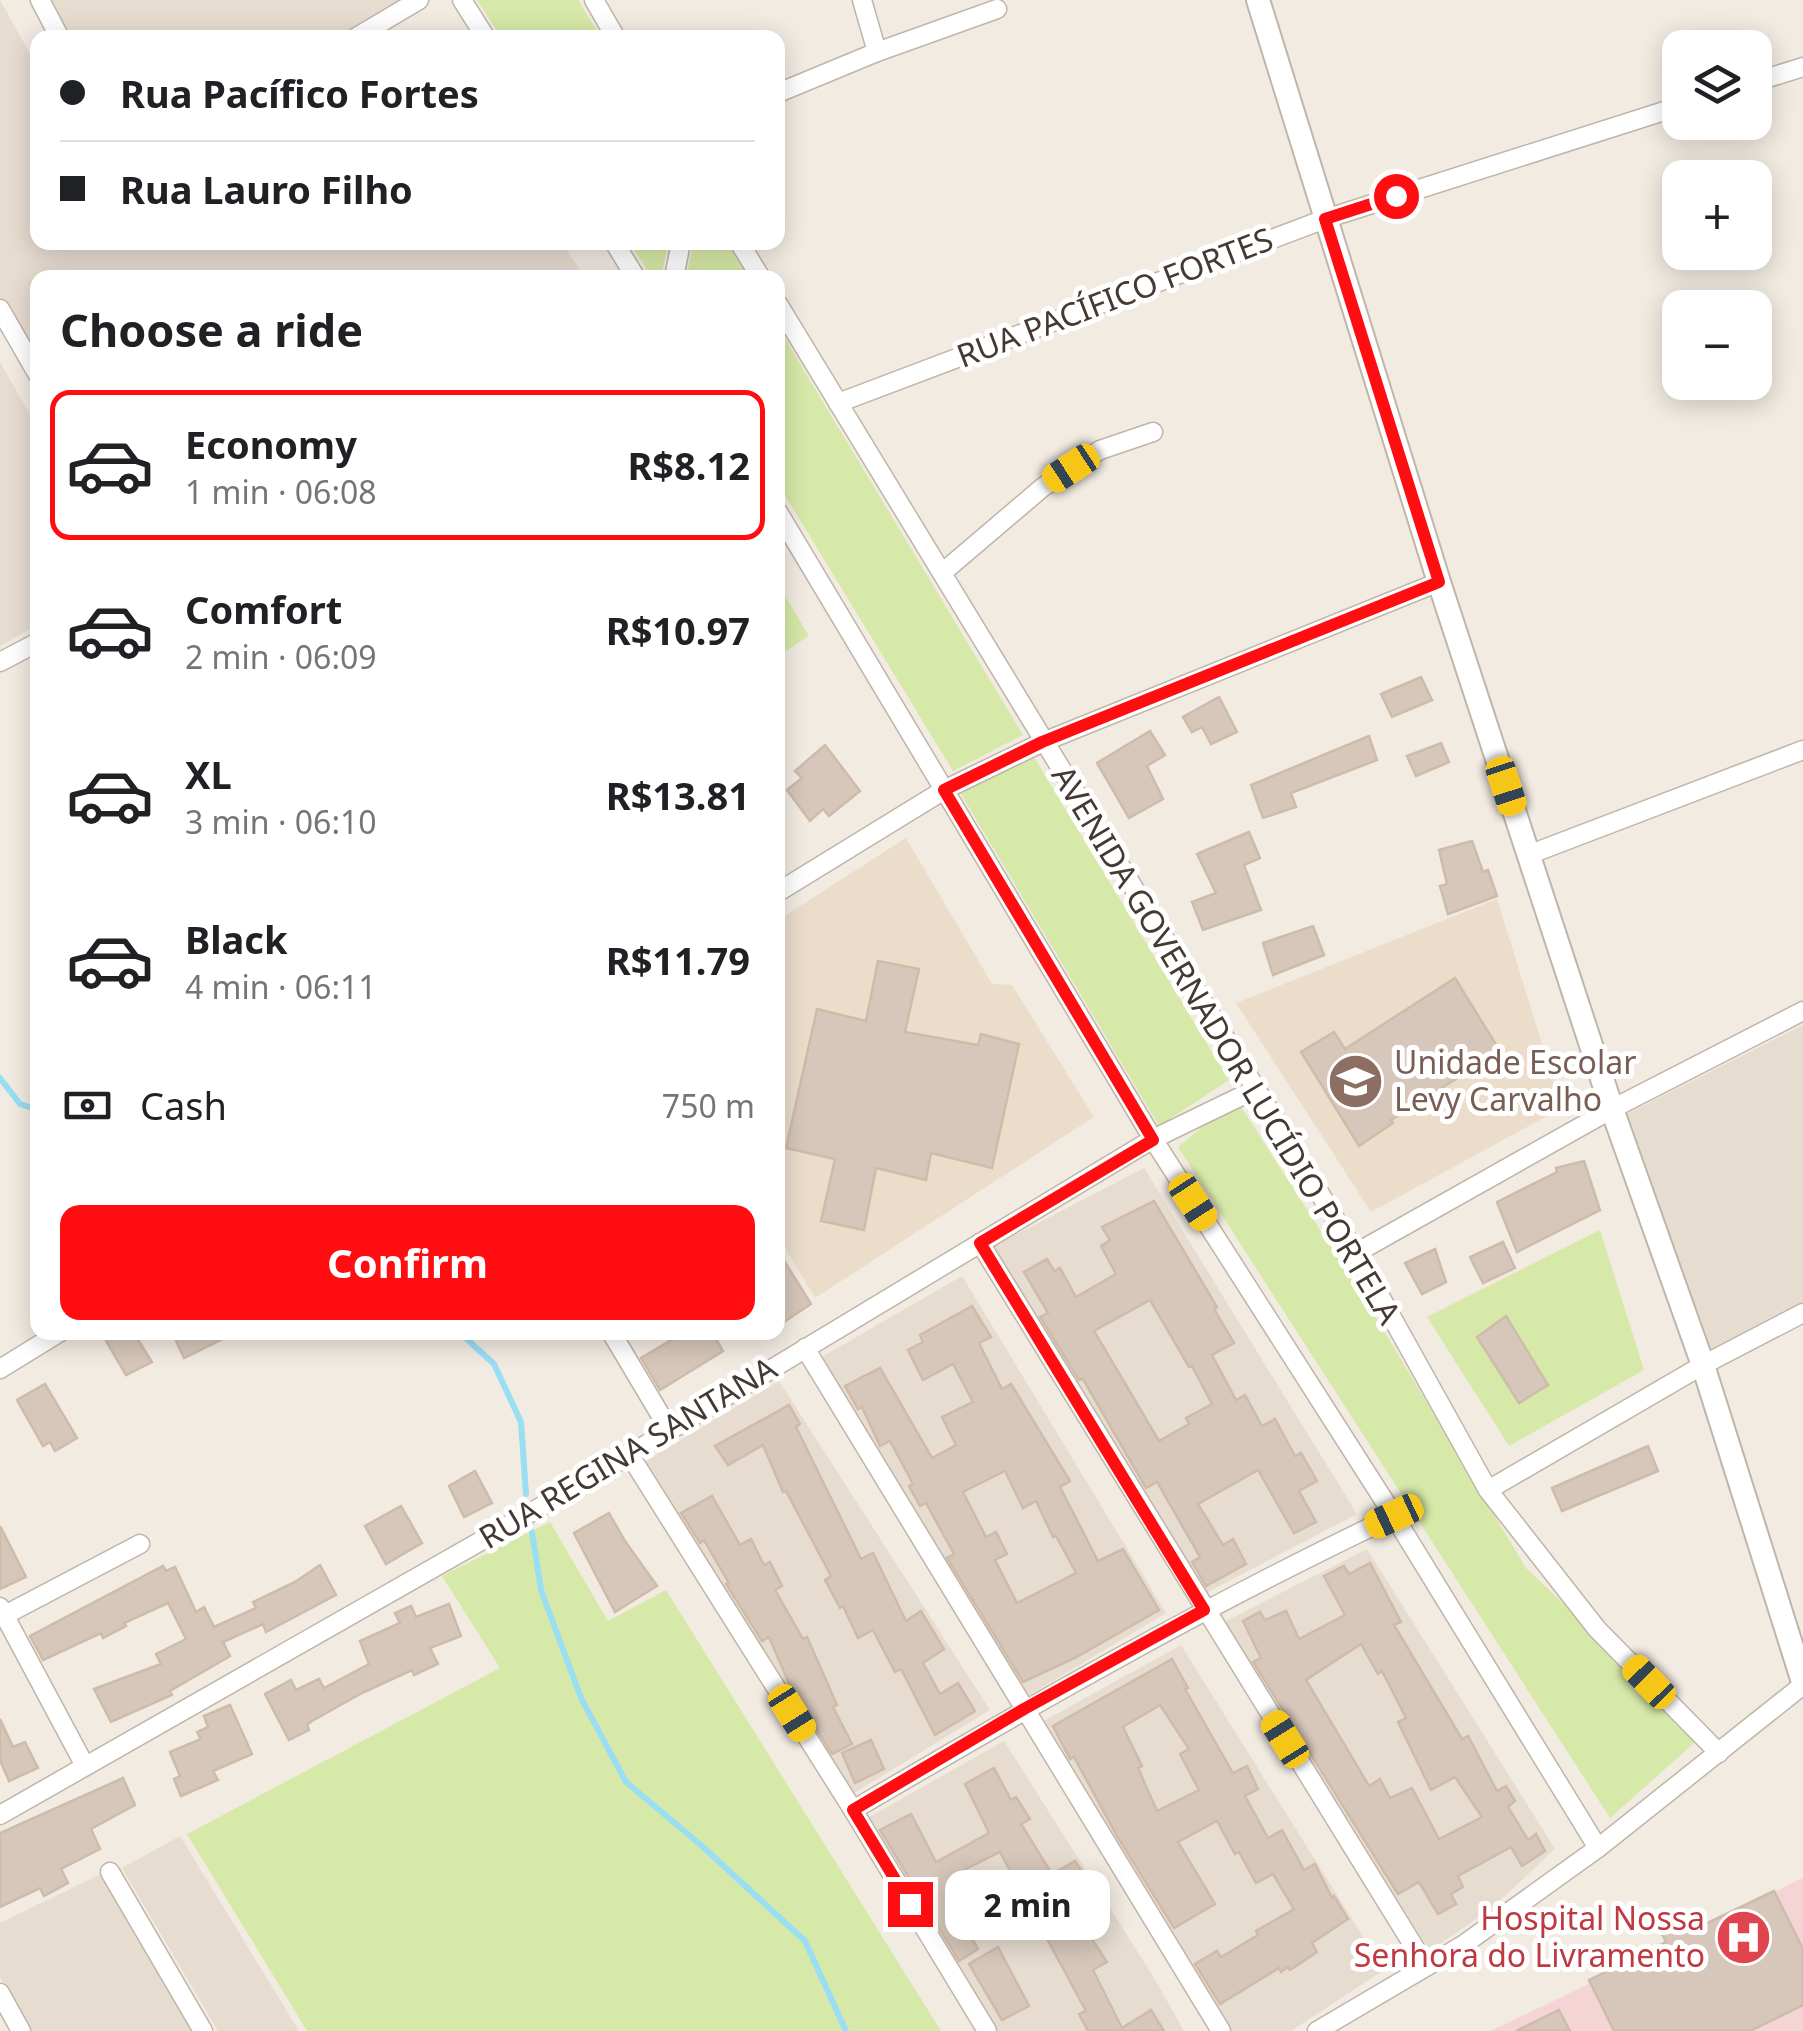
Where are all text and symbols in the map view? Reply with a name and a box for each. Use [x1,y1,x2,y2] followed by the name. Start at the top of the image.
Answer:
[1662,30,1772,400] map controls
[1662,30,1772,140] button: layers
[120,67,479,119] text: Rua Pacífico Fortes
[1662,160,1772,270] button: +
[120,163,413,215] text: Rua Lauro Filho
[1374,174,1419,219] route start
[950,216,1279,377] street label: RUA PACÍFICO FORTES
[1662,290,1772,400] button: −
[60,299,363,360] text: Choose a ride
[185,418,357,470] text: Economy
[65,420,155,510] icon: car
[627,439,750,491] text: R$8.12
[1038,439,1104,497] car
[185,470,377,513] text: 1 min · 06:08
[185,583,342,635] text: Comfort
[65,585,155,675] icon: car
[606,604,750,656] text: R$10.97
[185,635,377,678] text: 2 min · 06:09
[185,748,232,800] text: XL
[65,750,155,840] icon: car
[1482,753,1530,819] car
[1043,757,1412,1332] street label: AVENIDA GOVERNADOR LUCÍDIO PORTELA
[606,769,750,821] text: R$13.81
[185,800,377,843] text: 3 min · 06:10
[185,913,288,965] text: Black
[65,915,155,1005] icon: car
[606,934,750,986] text: R$11.79
[185,965,377,1008] text: 4 min · 06:11
[1394,1040,1636,1120] place label: Unidade Escolar Levy Carvalho
[1325,1051,1385,1111] school or university icon: Unidade Escolar Levy Carvalho
[60,1078,115,1133] icon: cash
[140,1079,227,1131] text: Cash
[662,1084,755,1127] text: 750 m
[1164,1169,1222,1235] car
[60,1205,755,1320] button: Confirm
[471,1346,784,1558] street label: RUA REGINA SANTANA
[1360,1490,1428,1542] car
[1617,1650,1681,1714] car
[763,1680,821,1746] car
[1256,1706,1314,1772] car
[945,1869,1110,1939] callout: 2 min
[888,1882,933,1927] route end
[983,1883,1072,1926] text: 2 min
[1354,1896,1705,1976] place label: Hospital Nossa Senhora do Livramento
[1714,1907,1774,1967] hospital icon: Hospital Nossa Senhora do Livramento

